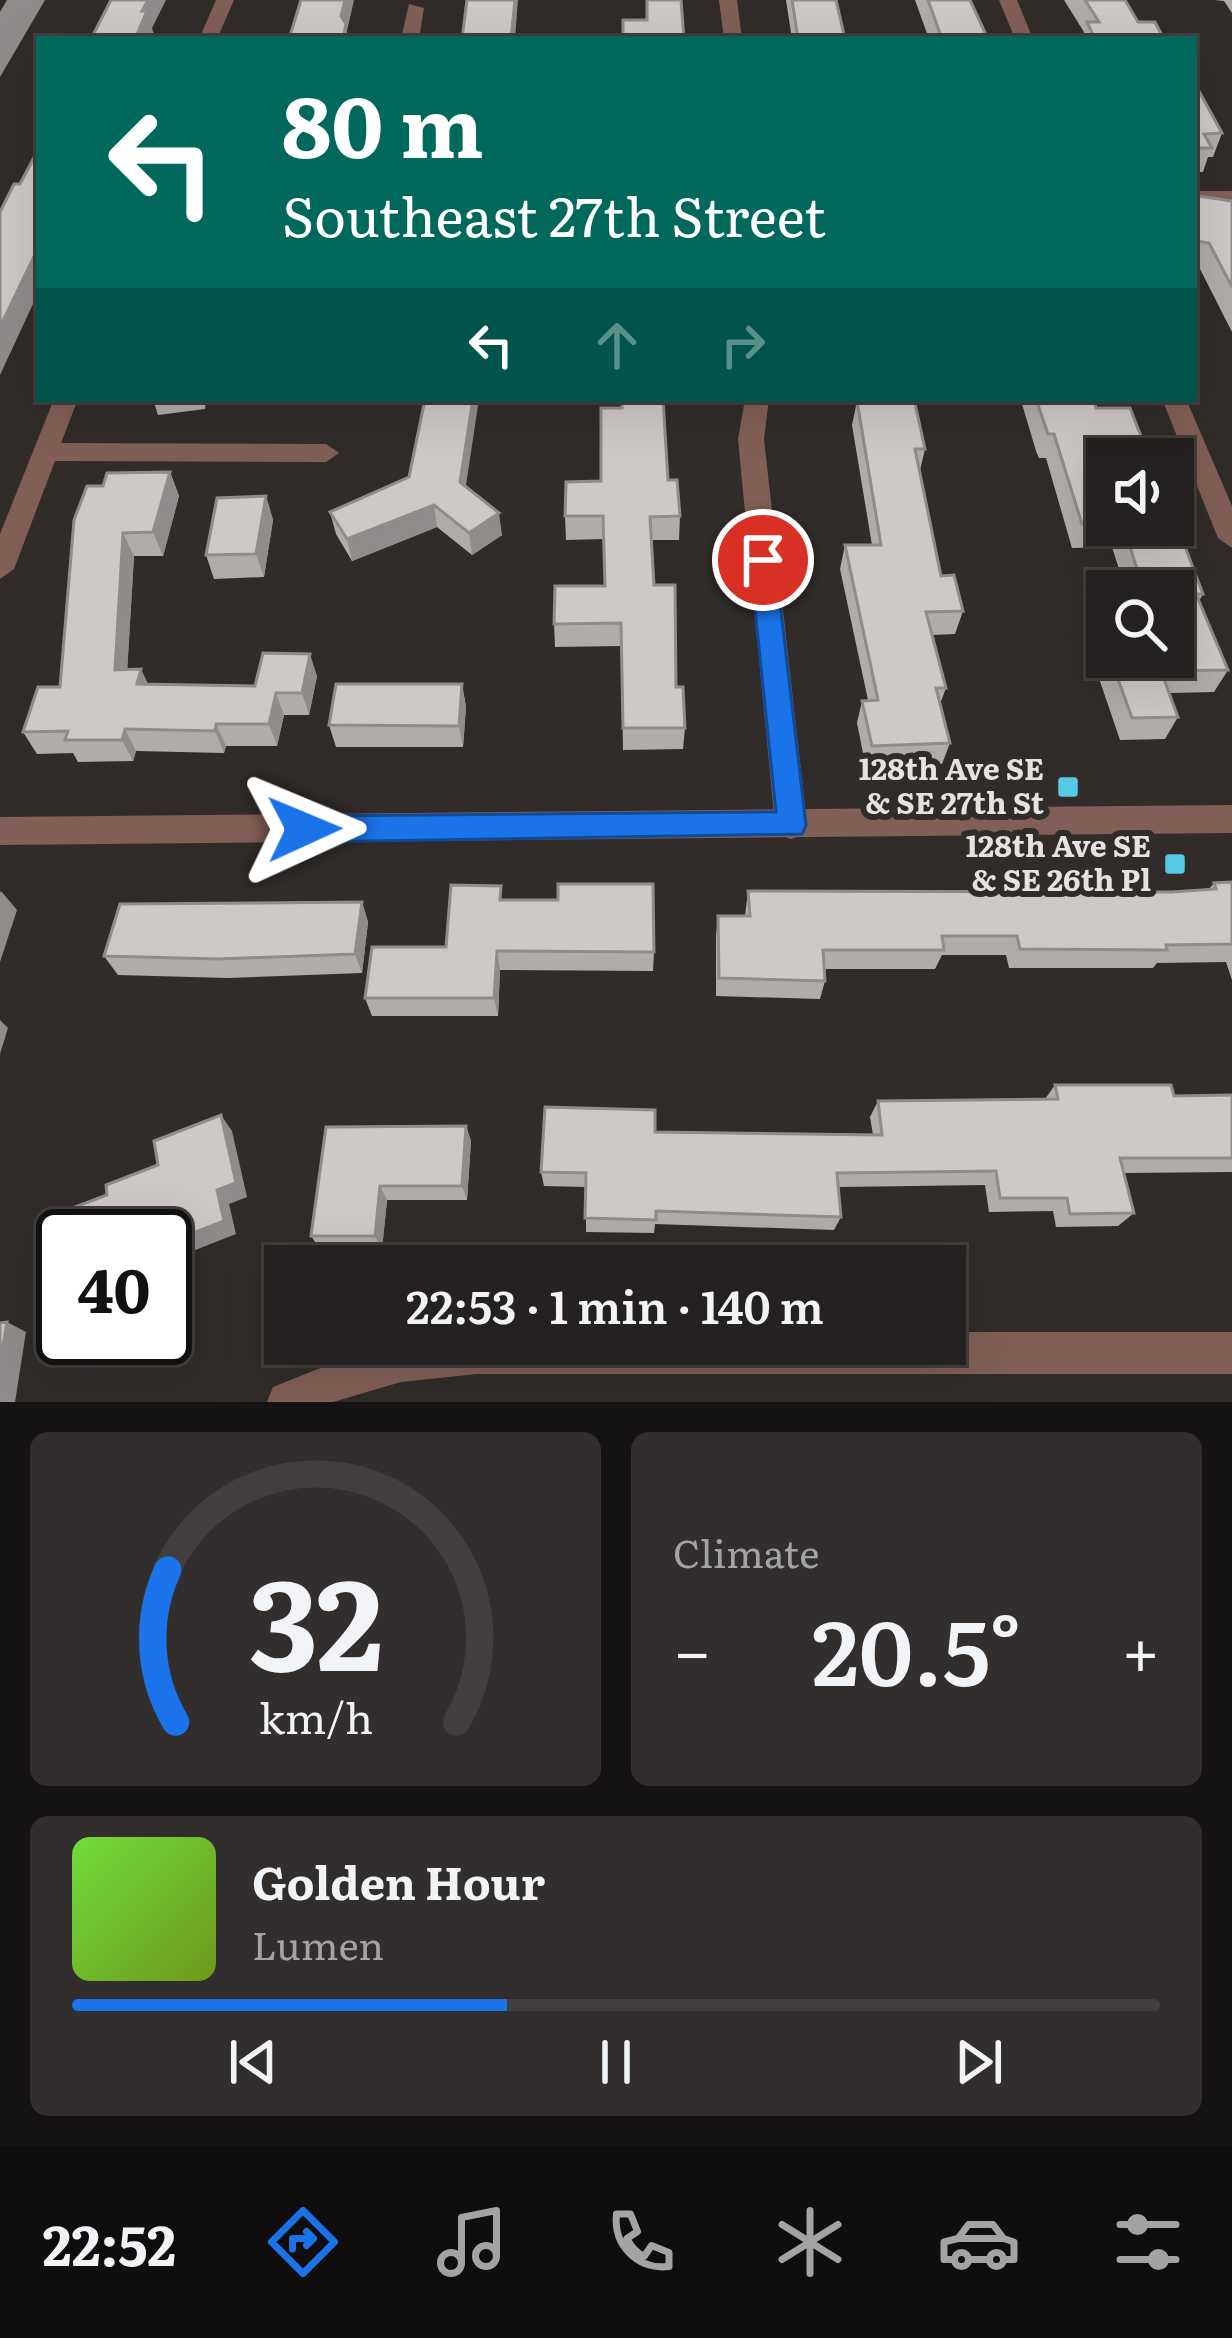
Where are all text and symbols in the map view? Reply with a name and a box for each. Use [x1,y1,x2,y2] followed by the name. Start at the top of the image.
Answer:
[282,59,484,184] text: 80 m
[84,84,240,240] icon: left
[282,173,826,254] text: Southeast 27th Street
[458,312,524,378] icon: left
[584,312,650,378] icon: ahead
[710,312,776,378] icon: right
[1086,438,1194,678] map controls
[1086,438,1194,546] button: sound
[712,509,814,611] pin
[730,527,796,593] icon: arrive
[1086,570,1194,678] button: search
[859,745,1045,823] place label: 128th Ave SE & SE 27th St
[241,766,367,892] position arrow
[1055,774,1081,800] marker: 128th Ave SE & SE 27th St
[966,822,1151,900] place label: 128th Ave SE & SE 26th Pl
[1162,851,1188,877] marker: 128th Ave SE & SE 26th Pl
[36,1209,192,1365] speed limit sign: 40
[406,1271,824,1338] text: 22:53 · 1 min · 140 m
[673,1522,819,1580] text: Climate
[248,1524,383,1709] text: 32
[812,1580,1021,1714] text: 20.5°
[673,1598,711,1696] text: −
[1122,1598,1160,1696] text: +
[258,1684,373,1747] text: km/h
[252,1847,545,1914] text: Golden Hour
[252,1914,384,1972] text: Lumen
[220,2029,286,2095] icon: previous
[583,2029,649,2095] icon: pause
[946,2029,1012,2095] icon: next
[261,2200,345,2284] icon: directions
[430,2200,514,2284] icon: music
[599,2200,683,2284] icon: phone
[768,2200,852,2284] icon: climate
[937,2200,1021,2284] icon: car
[1106,2200,1190,2284] icon: filters
[42,2202,176,2283] text: 22:52

